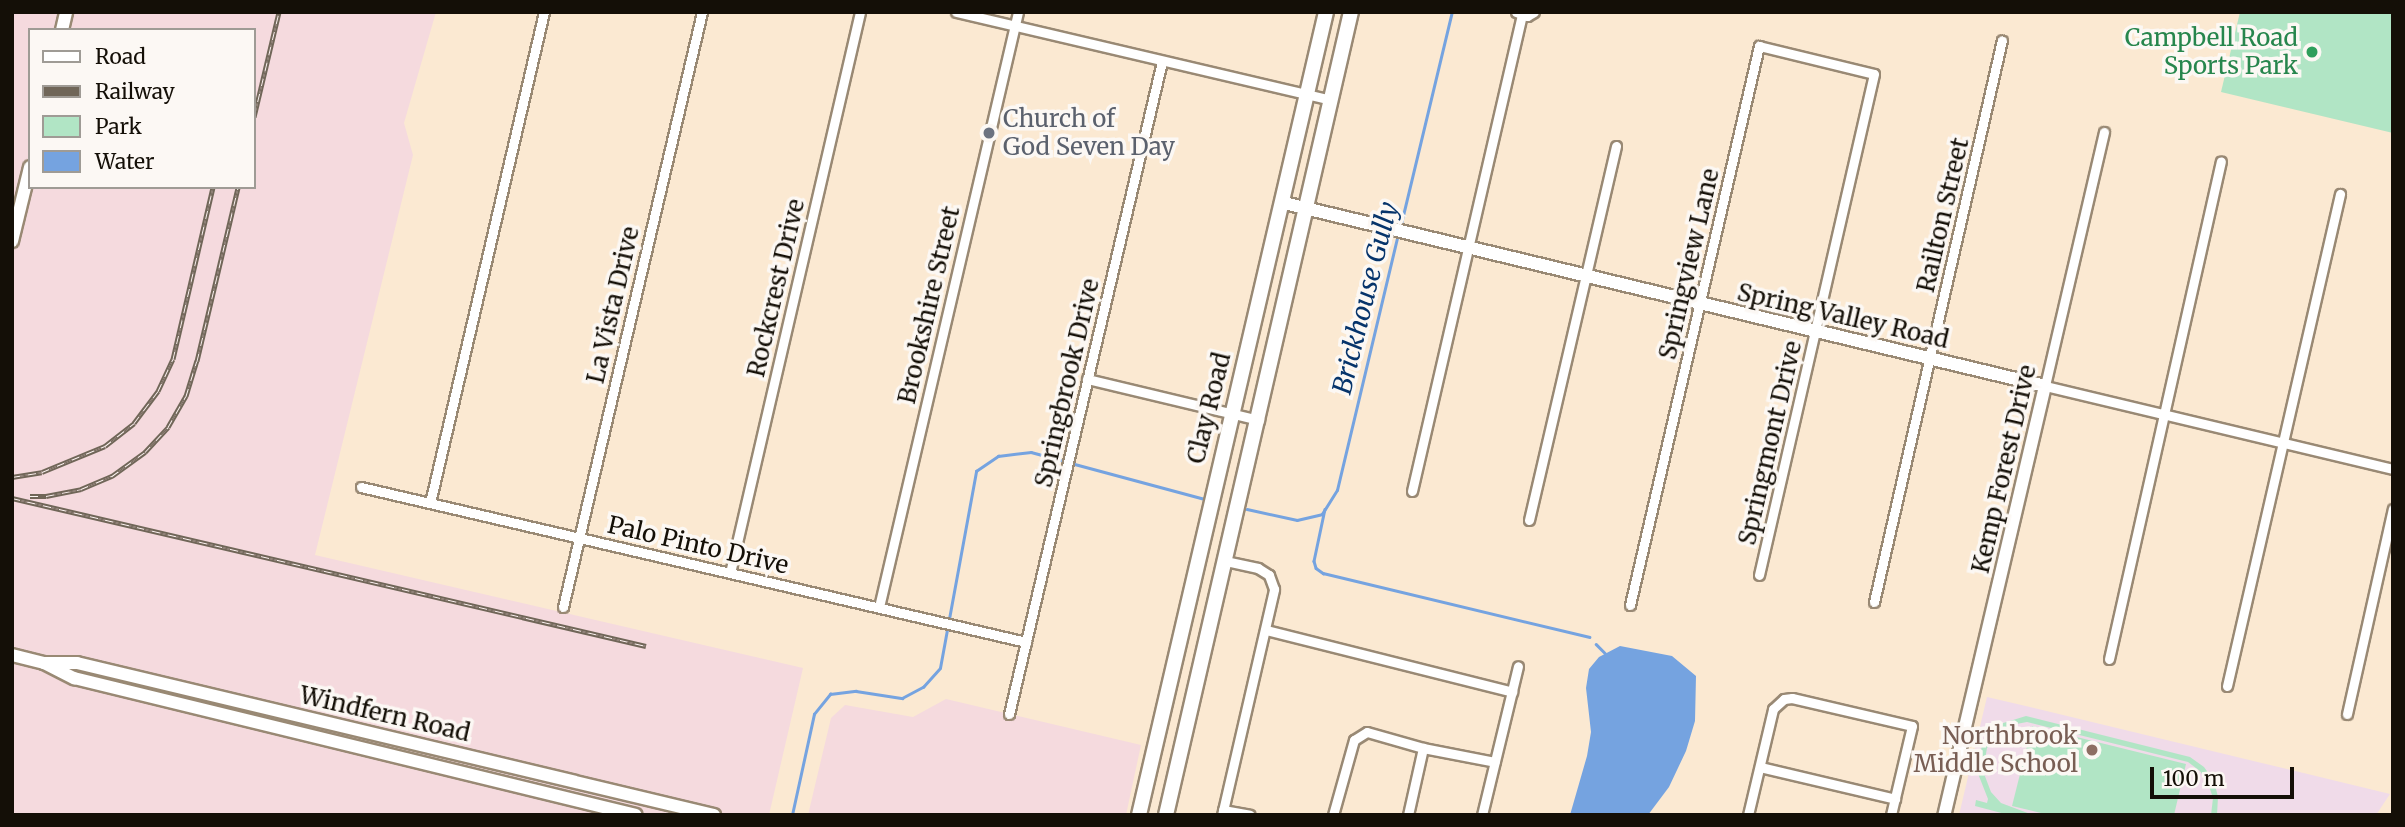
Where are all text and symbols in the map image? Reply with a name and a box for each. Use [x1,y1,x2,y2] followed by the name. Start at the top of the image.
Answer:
[2125,24,2298,80] place label: Campbell Road Sports Park
[28,28,256,189] legend
[95,43,146,70] text: Road
[2304,44,2320,60] marker: Campbell Road Sports Park
[95,78,175,105] text: Railway
[1003,105,1175,161] place label: Church of God Seven Day
[95,113,142,140] text: Park
[981,125,997,141] marker: Church of God Seven Day
[1911,135,1975,295] street label: Railton Street
[95,148,154,175] text: Water
[1653,166,1725,362] street label: Springview Lane
[742,196,810,380] street label: Rockcrest Drive
[1326,199,1404,397] water label: Brickhouse Gully
[892,203,966,407] street label: Brookshire Street
[581,224,645,386] street label: La Vista Drive
[1029,276,1105,490] street label: Springbrook Drive
[1734,278,1952,354] street label: Spring Valley Road
[1733,338,1807,548] street label: Springmont Drive
[1181,349,1237,467] street label: Clay Road
[1966,362,2042,576] street label: Kemp Forest Drive
[605,510,791,580] street label: Palo Pinto Drive
[297,680,473,748] street label: Windfern Road
[1914,722,2078,778] place label: Northbrook Middle School
[2084,742,2100,758] marker: Northbrook Middle School
[2153,754,2296,798] scale bar
[2163,765,2225,792] text: 100 m

